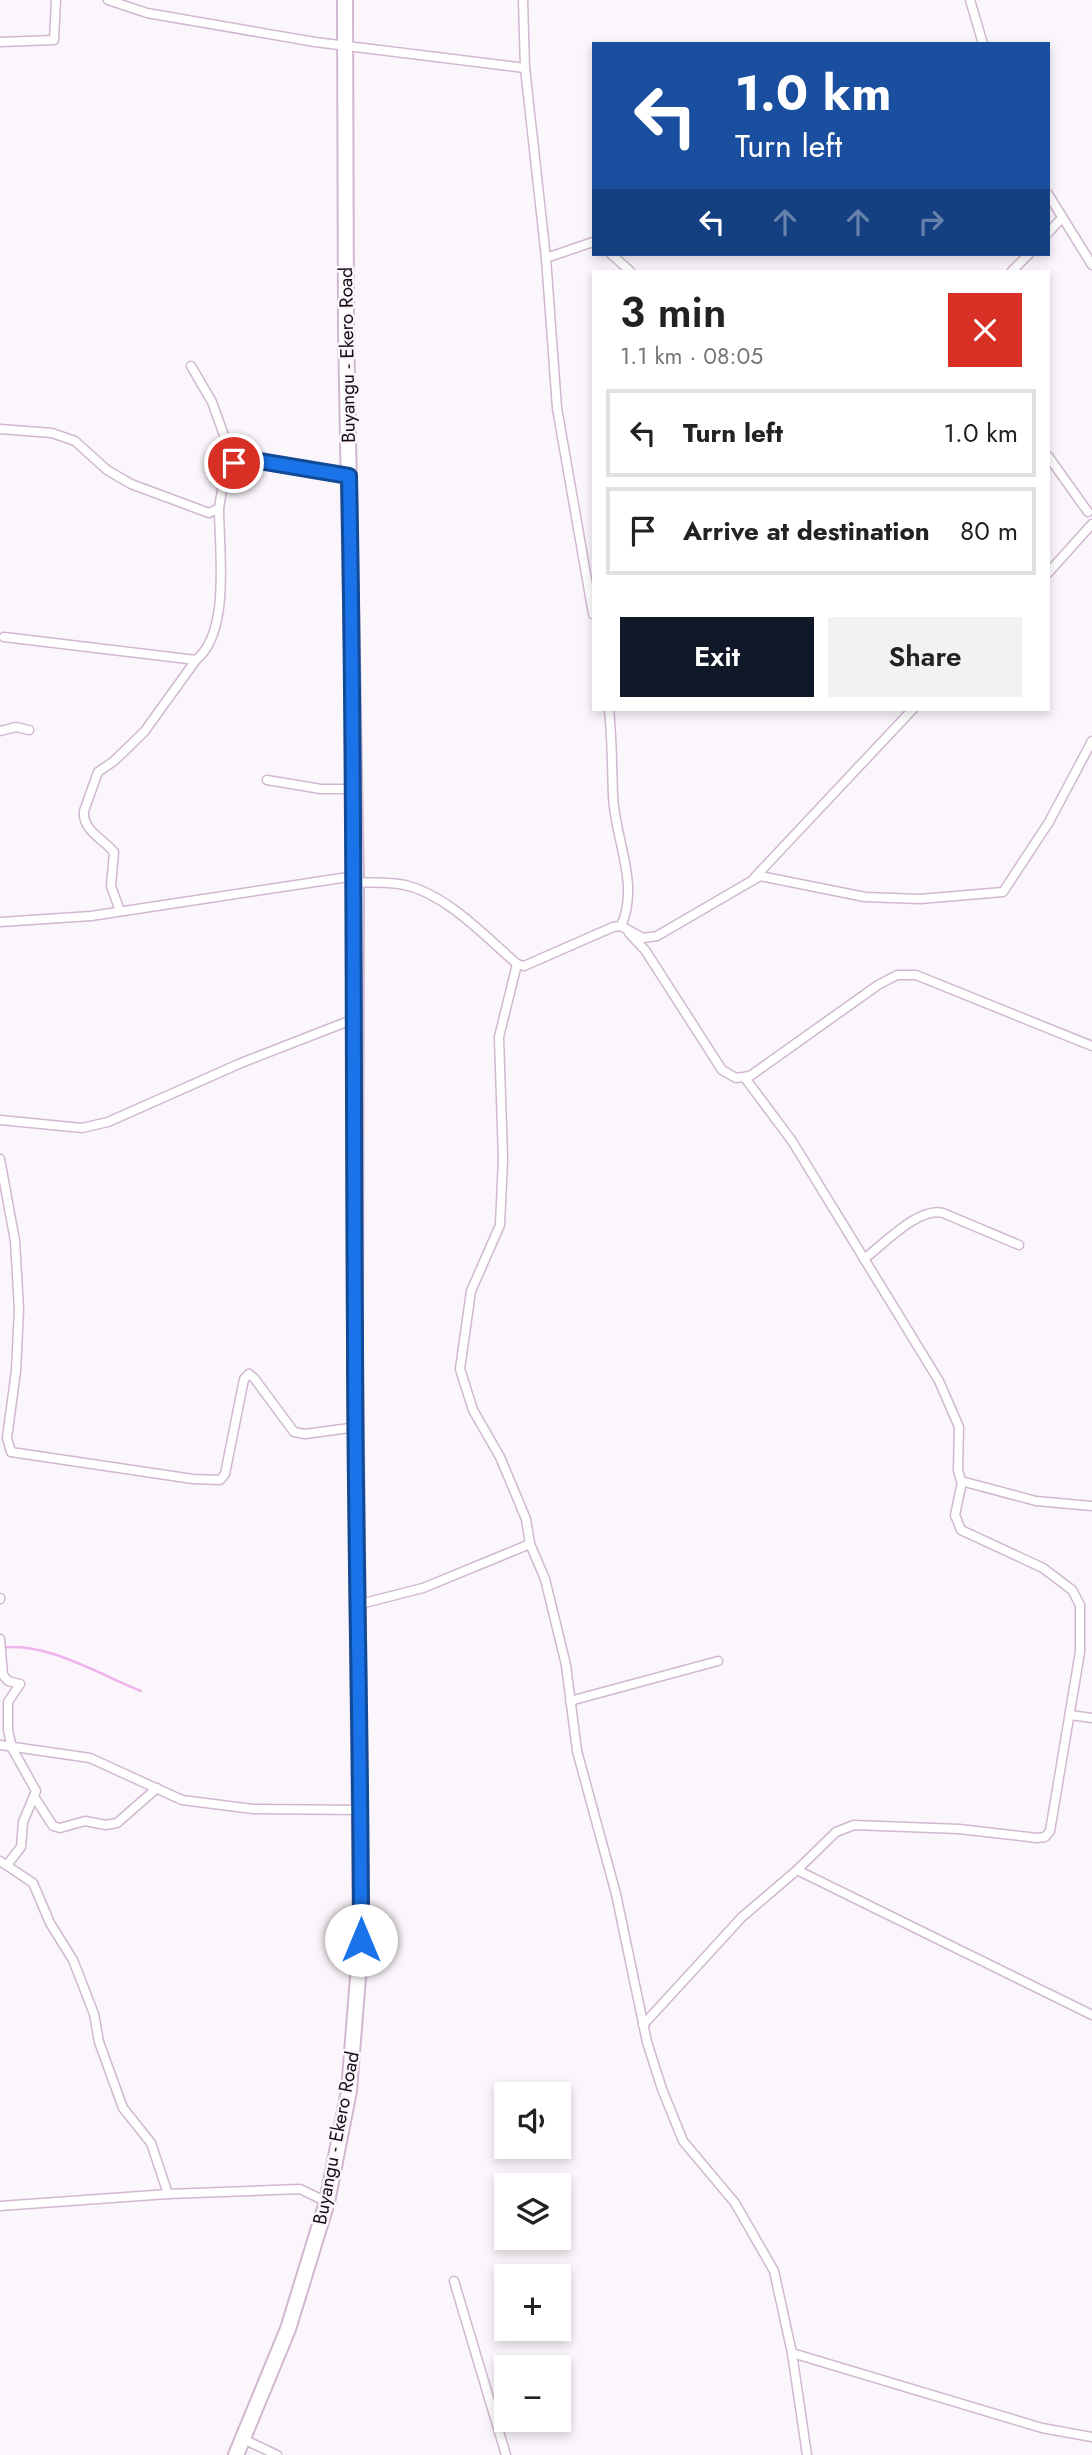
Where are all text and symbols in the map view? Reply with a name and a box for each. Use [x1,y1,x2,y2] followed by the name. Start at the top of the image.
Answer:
[735,58,891,128] text: 1.0 km
[620,70,711,161] icon: left
[735,123,842,169] text: Turn left
[693,203,731,241] icon: left
[766,203,804,241] icon: ahead
[839,203,877,241] icon: ahead
[912,203,950,241] icon: right
[332,267,362,443] street label: Buyangu - Ekero Road
[620,282,726,343] text: 3 min
[948,293,1022,367] button: close
[620,339,763,373] text: 1.1 km · 08:05
[624,414,662,452] icon: left
[683,414,783,452] text: Turn left
[943,414,1018,452] text: 1.0 km
[204,433,264,493] pin
[215,444,253,482] icon: arrive
[624,512,662,550] icon: arrive
[683,512,930,550] text: Arrive at destination
[960,512,1018,550] text: 80 m
[620,617,814,697] button: Exit
[828,617,1022,697] button: Share
[324,1903,398,1977] position arrow
[306,2049,366,2227] street label: Buyangu - Ekero Road
[494,2082,571,2432] map controls
[494,2082,571,2159] button: sound
[494,2173,571,2250] button: layers
[494,2264,571,2341] button: +
[494,2355,571,2432] button: −

